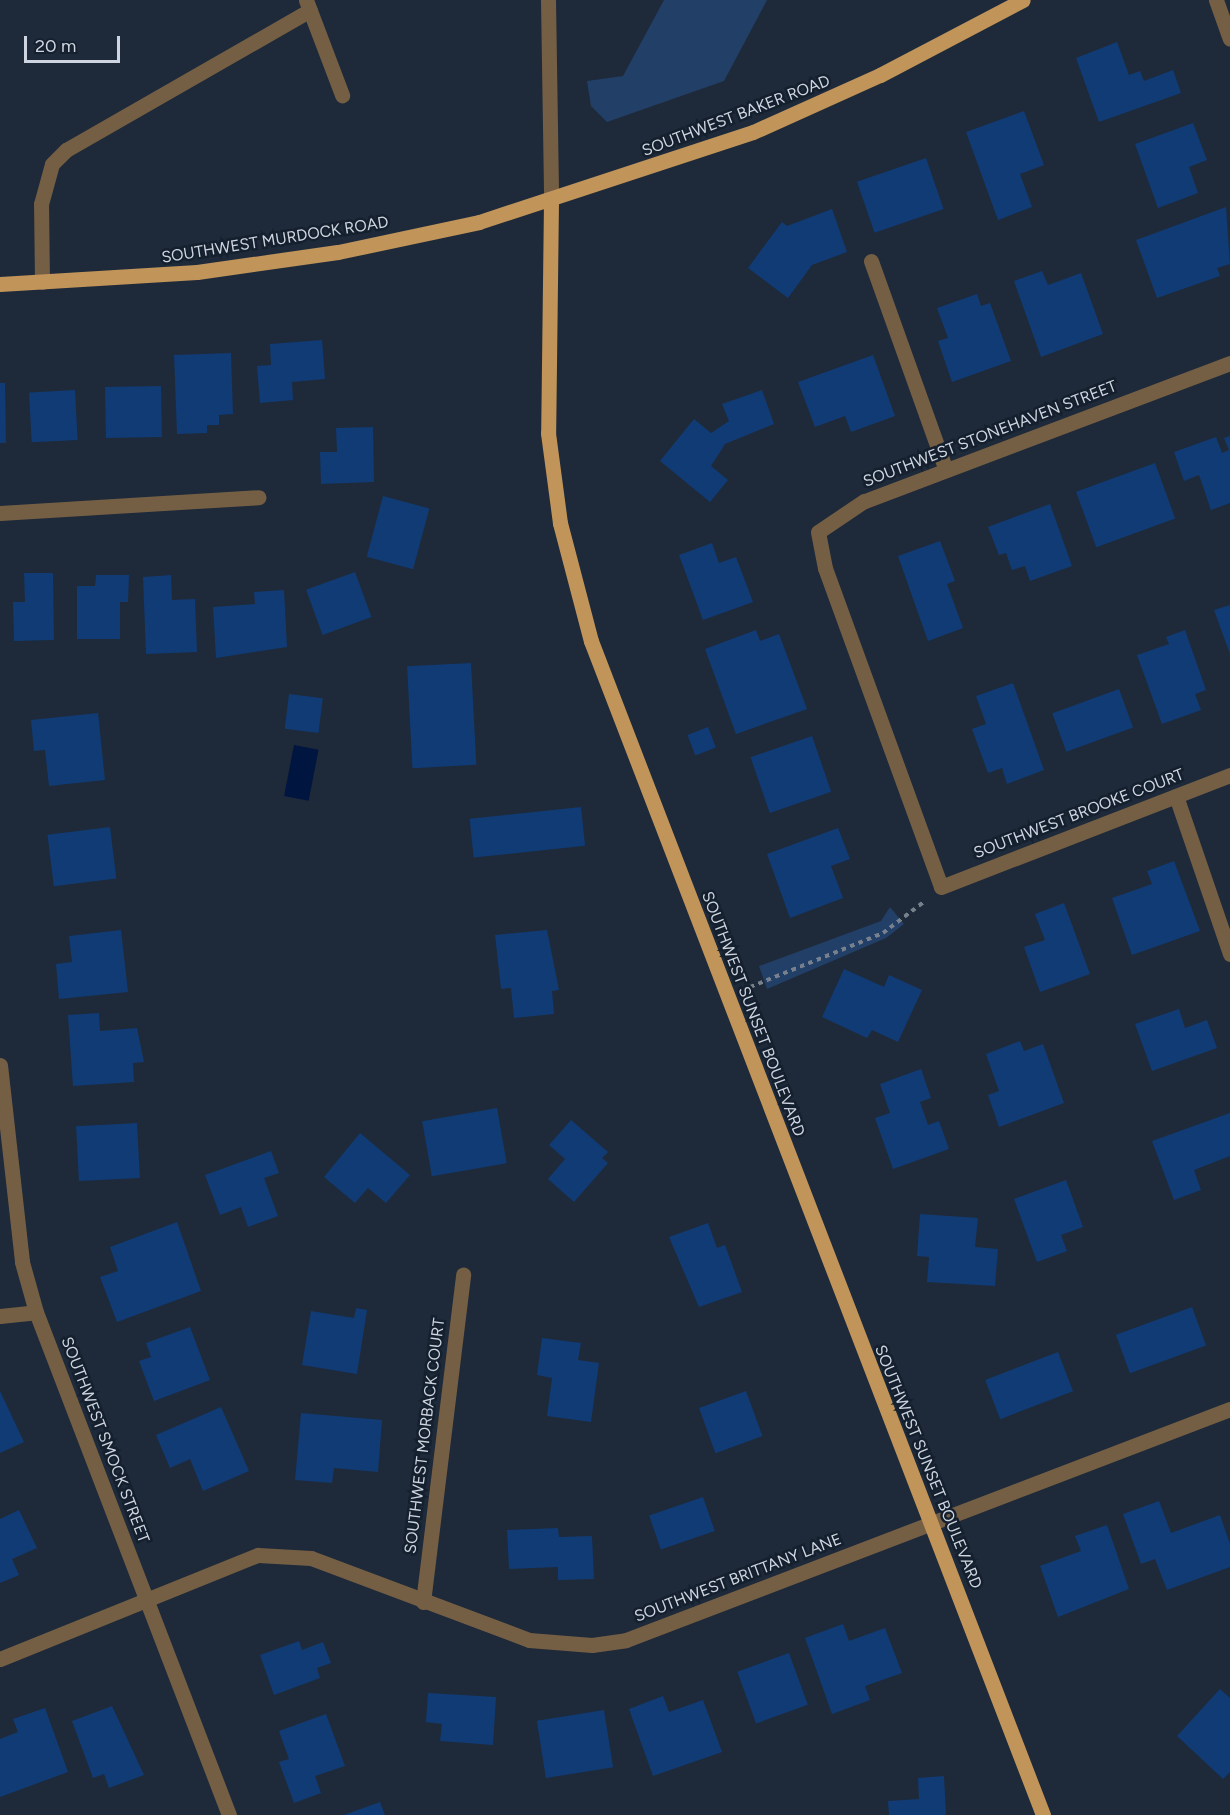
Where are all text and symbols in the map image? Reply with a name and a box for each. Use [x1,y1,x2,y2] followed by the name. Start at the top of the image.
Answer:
[27,24,123,62] scale bar
[35,35,76,57] text: 20 m
[639,71,833,161] street label: SOUTHWEST BAKER ROAD
[160,213,390,267] street label: SOUTHWEST MURDOCK ROAD
[860,377,1120,491] street label: SOUTHWEST STONEHAVEN STREET
[971,765,1187,863] street label: SOUTHWEST BROOKE COURT
[697,889,809,1139] street label: SOUTHWEST SUNSET BOULEVARD
[401,1317,449,1555] street label: SOUTHWEST MORBACK COURT
[57,1334,153,1546] street label: SOUTHWEST SMOCK STREET
[870,1342,986,1592] street label: SOUTHWEST SUNSET BOULEVARD
[632,1530,844,1626] street label: SOUTHWEST BRITTANY LANE

